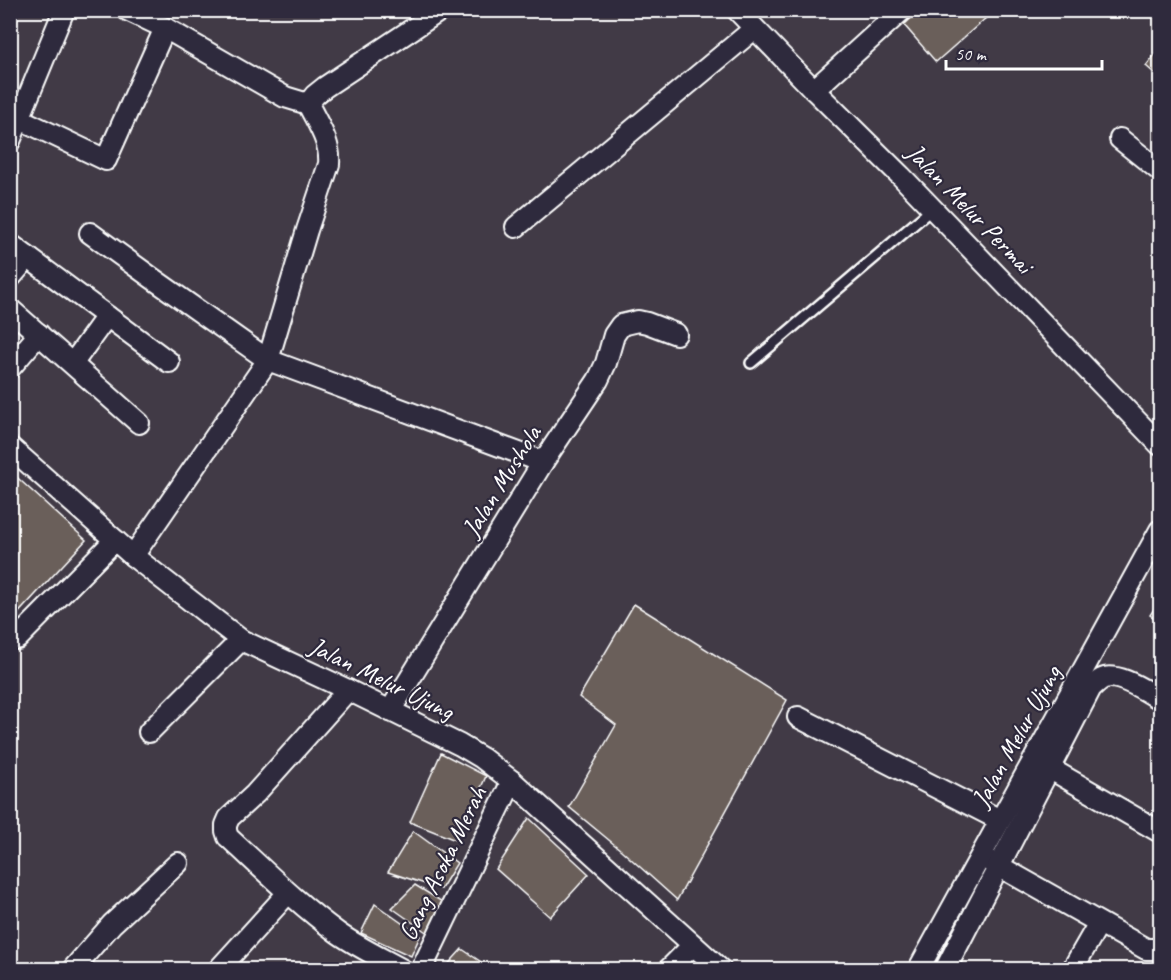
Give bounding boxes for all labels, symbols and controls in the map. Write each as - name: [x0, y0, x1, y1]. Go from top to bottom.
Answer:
- scale bar: [946, 33, 1102, 71]
- text: 50 m: [955, 43, 988, 65]
- street label: Jalan Melur Permai: [898, 135, 1042, 283]
- street label: Jalan Mushola: [453, 418, 549, 545]
- street label: Jalan Melur Ujung: [302, 628, 461, 728]
- street label: Jalan Melur Ujung: [963, 658, 1070, 815]
- street label: Gang Asoka Merah: [391, 780, 495, 946]

